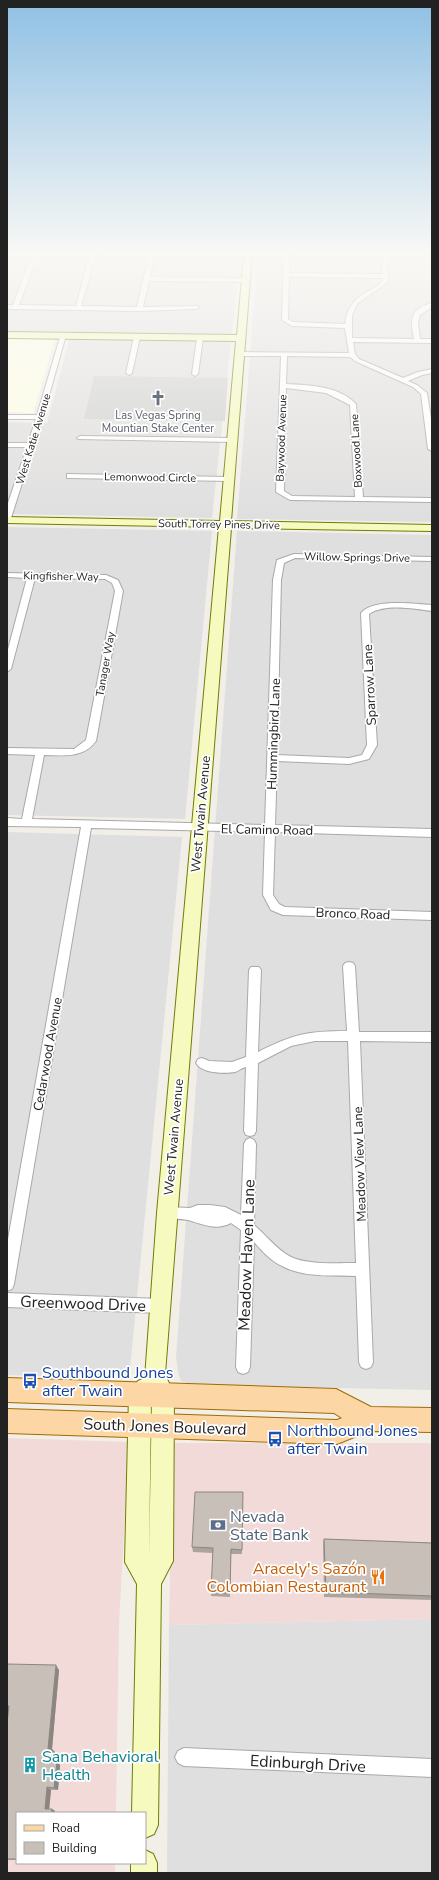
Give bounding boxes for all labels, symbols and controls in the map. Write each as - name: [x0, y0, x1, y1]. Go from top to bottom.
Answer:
- church icon: Las Vegas Spring Mountian Stake Center: [149, 389, 167, 407]
- street label: West Katie Avenue: [12, 392, 55, 487]
- street label: Baywood Avenue: [272, 394, 291, 482]
- place label: Las Vegas Spring Mountian Stake Center: [102, 408, 214, 436]
- street label: Boxwood Lane: [347, 414, 366, 488]
- street label: Lemonwood Circle: [104, 469, 196, 486]
- street label: South Torrey Pines Drive: [158, 516, 280, 533]
- street label: Willow Springs Drive: [304, 549, 410, 566]
- street label: Kingfisher Way: [23, 568, 99, 585]
- street label: Tanager Way: [92, 630, 119, 698]
- street label: Sparrow Lane: [359, 644, 381, 726]
- street label: Hummingbird Lane: [263, 678, 285, 790]
- street label: West Twain Avenue: [187, 755, 215, 873]
- street label: El Camino Road: [221, 820, 313, 840]
- street label: Bronco Road: [315, 904, 391, 924]
- street label: Cedarwood Avenue: [29, 996, 67, 1112]
- street label: West Twain Avenue: [160, 1078, 188, 1196]
- street label: Meadow View Lane: [349, 1106, 371, 1222]
- street label: Meadow Haven Lane: [233, 1179, 261, 1331]
- street label: Greenwood Drive: [20, 1291, 146, 1317]
- place label: Southbound Jones after Twain: [42, 1362, 174, 1402]
- bus stop icon: Southbound Jones after Twain: [21, 1372, 39, 1390]
- street label: South Jones Boulevard: [83, 1413, 247, 1441]
- place label: Northbound Jones after Twain: [287, 1420, 418, 1460]
- bus stop icon: Northbound Jones after Twain: [266, 1430, 284, 1448]
- place label: Nevada State Bank: [230, 1506, 309, 1546]
- bank icon: Nevada State Bank: [209, 1516, 227, 1534]
- place label: Aracely's Sazón Colombian Restaurant: [206, 1558, 366, 1598]
- restaurant icon: Aracely's Sazón Colombian Restaurant: [369, 1568, 387, 1586]
- place label: Sana Behavioral Health: [42, 1746, 159, 1786]
- street label: Edinburgh Drive: [250, 1750, 366, 1778]
- building icon: Sana Behavioral Health: [21, 1756, 39, 1774]
- legend: [16, 1812, 146, 1864]
- text: Road: [52, 1820, 80, 1836]
- text: Building: [52, 1840, 97, 1856]

